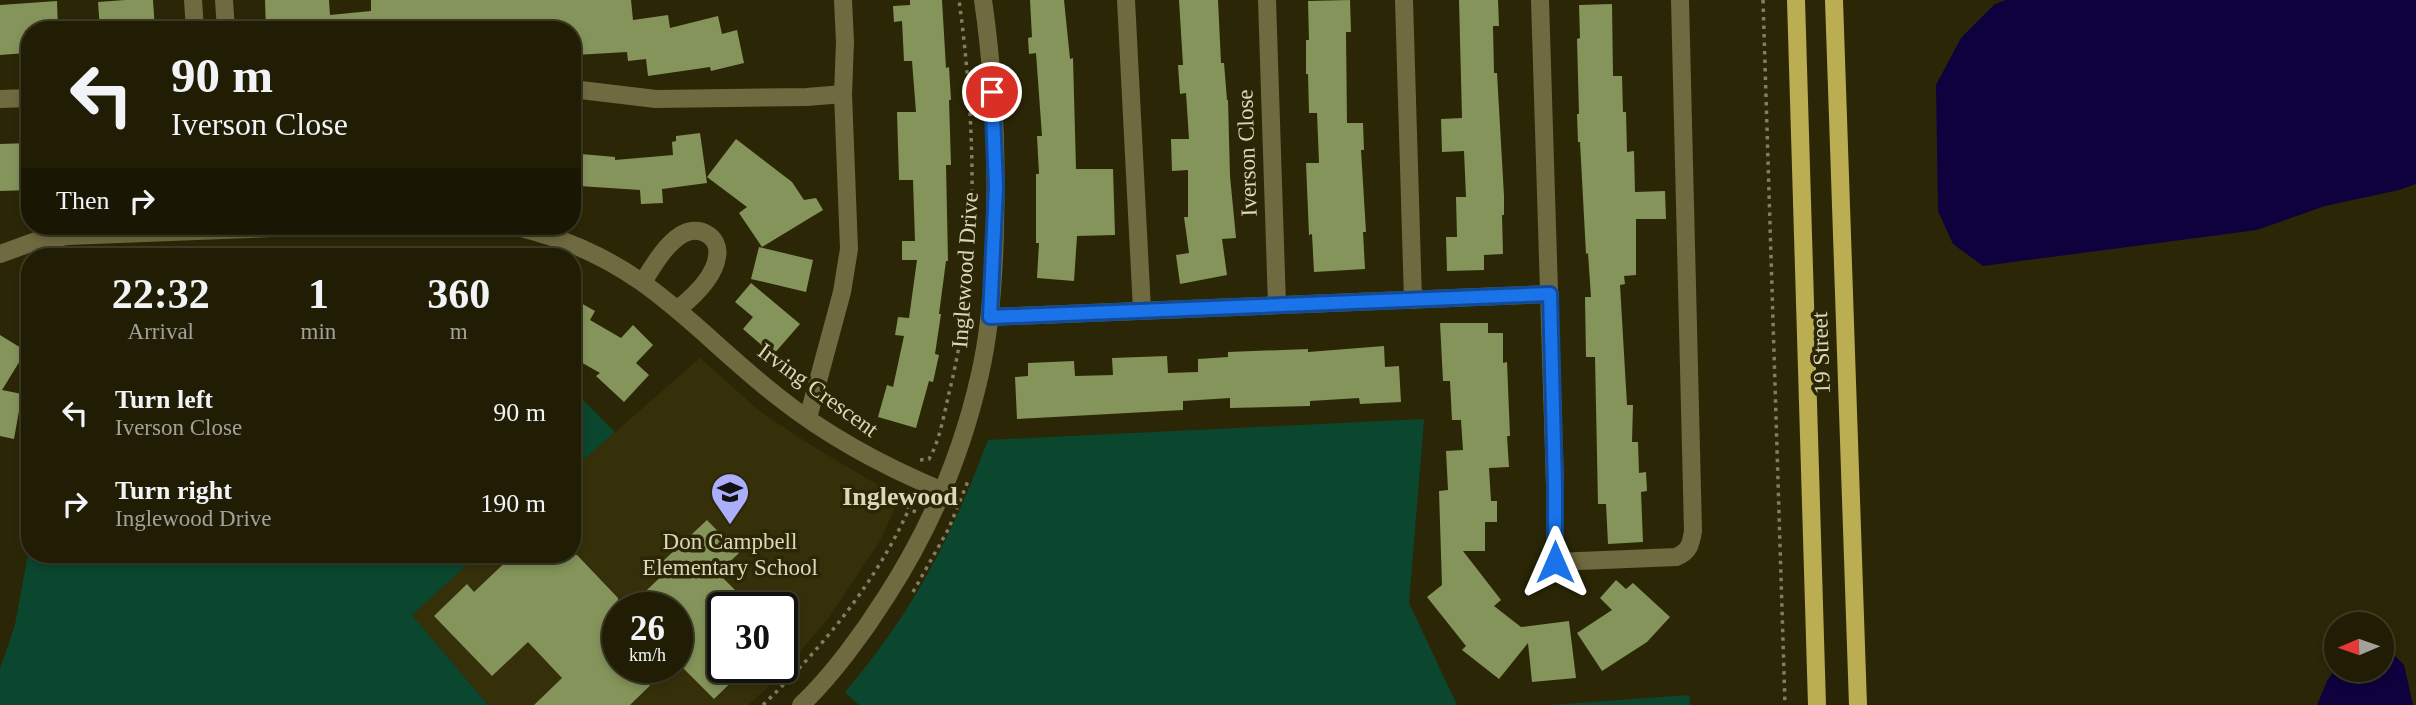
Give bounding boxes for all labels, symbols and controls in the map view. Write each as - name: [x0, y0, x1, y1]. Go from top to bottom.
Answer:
- text: 90 m: [171, 48, 273, 103]
- icon: left: [56, 49, 147, 140]
- pin: [962, 62, 1022, 122]
- icon: arrive: [973, 73, 1011, 111]
- street label: Iverson Close: [1232, 89, 1262, 217]
- text: Iverson Close: [171, 106, 348, 142]
- icon: right: [123, 182, 161, 220]
- text: Then: [56, 186, 109, 215]
- street label: Inglewood Drive: [947, 191, 983, 349]
- text: 22:32: [112, 271, 210, 317]
- text: 1: [308, 271, 329, 317]
- text: 360: [427, 271, 490, 317]
- street label: 19 Street: [1807, 311, 1835, 395]
- text: Arrival: [128, 319, 194, 344]
- text: min: [301, 319, 336, 344]
- text: m: [450, 319, 468, 344]
- street label: Irving Crescent: [753, 338, 883, 442]
- text: Turn left: [115, 385, 213, 414]
- icon: left: [56, 394, 94, 432]
- text: 90 m: [493, 398, 546, 427]
- text: Iverson Close: [115, 415, 242, 440]
- school or university icon: Don Campbell Elementary School: [709, 471, 751, 526]
- text: Turn right: [115, 476, 232, 505]
- district label: Inglewood: [842, 482, 958, 511]
- icon: right: [56, 485, 94, 523]
- text: 190 m: [480, 489, 546, 518]
- text: Inglewood Drive: [115, 506, 272, 531]
- position arrow: [1518, 525, 1592, 599]
- place label: Don Campbell Elementary School: [642, 529, 818, 580]
- speed limit sign: 30: [707, 592, 798, 683]
- text: 26: [630, 609, 665, 648]
- north arrow: [2324, 612, 2394, 682]
- map controls: [2324, 612, 2394, 682]
- text: km/h: [629, 645, 666, 665]

